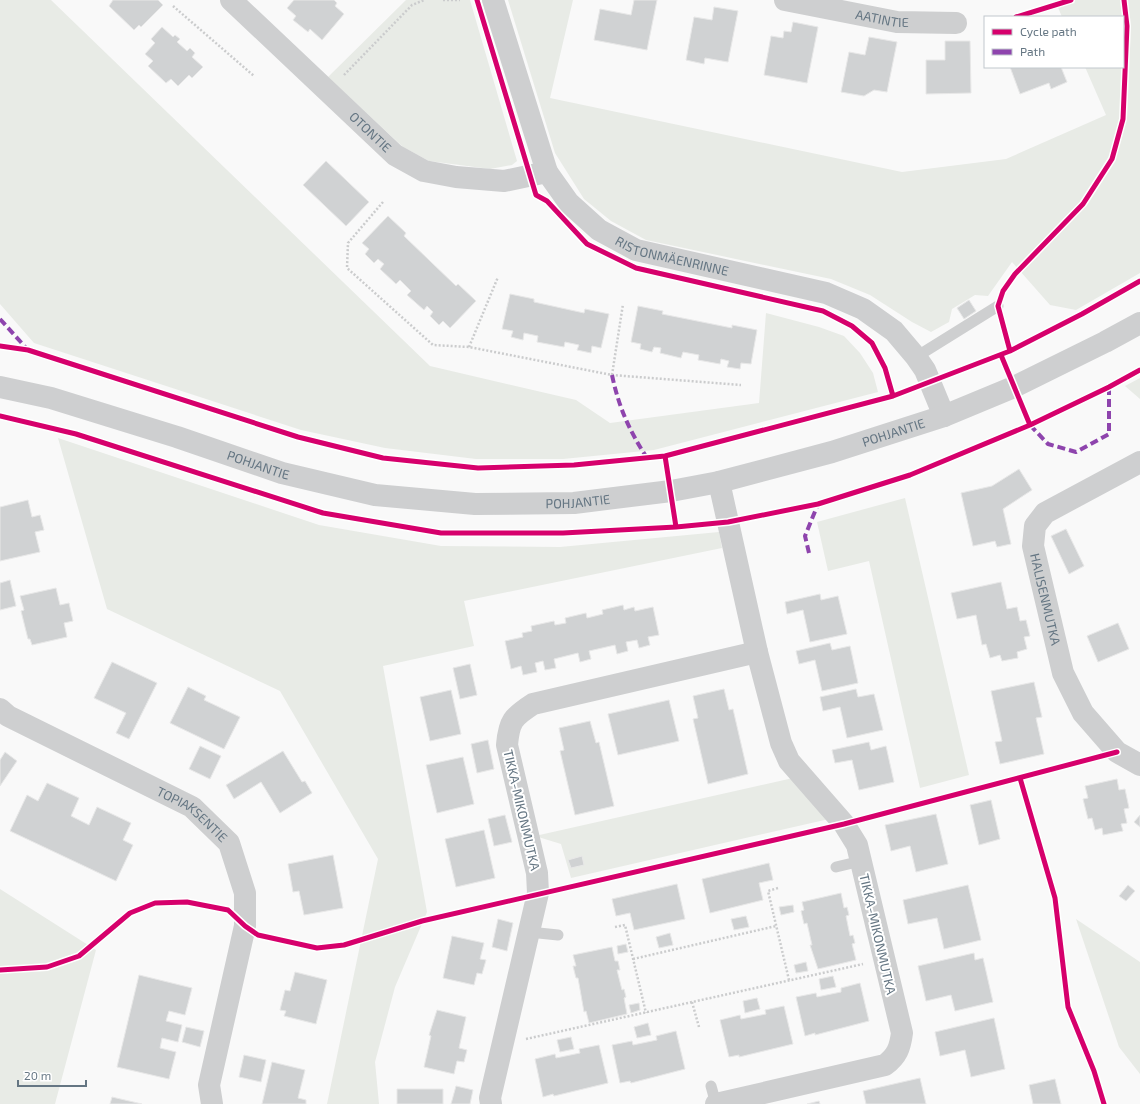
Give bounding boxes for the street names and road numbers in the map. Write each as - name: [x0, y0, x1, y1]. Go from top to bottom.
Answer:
- street label: AATINTIE: [854, 6, 909, 30]
- street label: OTONTIE: [346, 108, 395, 156]
- street label: RISTONMÄENRINNE: [613, 232, 730, 279]
- street label: POHJANTIE: [860, 415, 927, 450]
- street label: POHJANTIE: [225, 447, 291, 482]
- street label: POHJANTIE: [545, 491, 611, 511]
- street label: HALISENMUTKA: [1027, 552, 1064, 647]
- street label: TIKKA-MIKONMUTKA: [500, 748, 544, 872]
- street label: TOPIAKSENTIE: [154, 783, 231, 845]
- street label: TIKKA-MIKONMUTKA: [856, 872, 900, 996]

